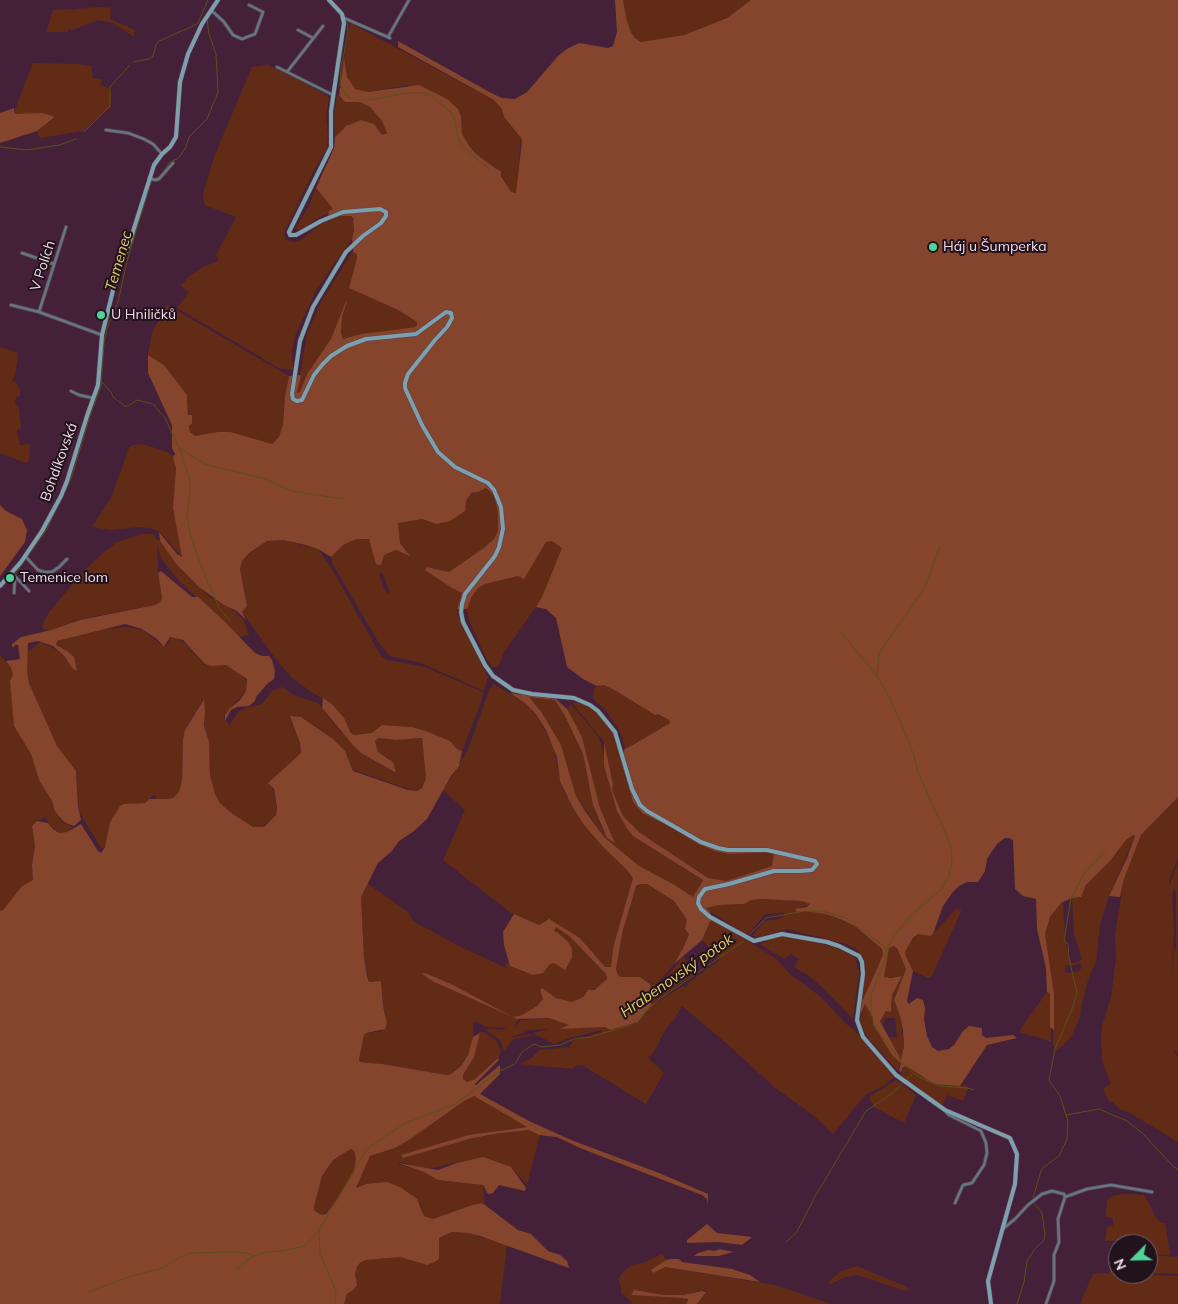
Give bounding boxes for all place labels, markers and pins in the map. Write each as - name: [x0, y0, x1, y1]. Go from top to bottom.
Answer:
- place label: Háj u Šumperka: [943, 239, 1047, 255]
- marker: Háj u Šumperka: [927, 241, 939, 253]
- place label: U Hniličků: [111, 307, 176, 323]
- marker: U Hniličků: [95, 309, 107, 321]
- place label: Temenice lom: [20, 570, 108, 586]
- marker: Temenice lom: [4, 572, 16, 584]

